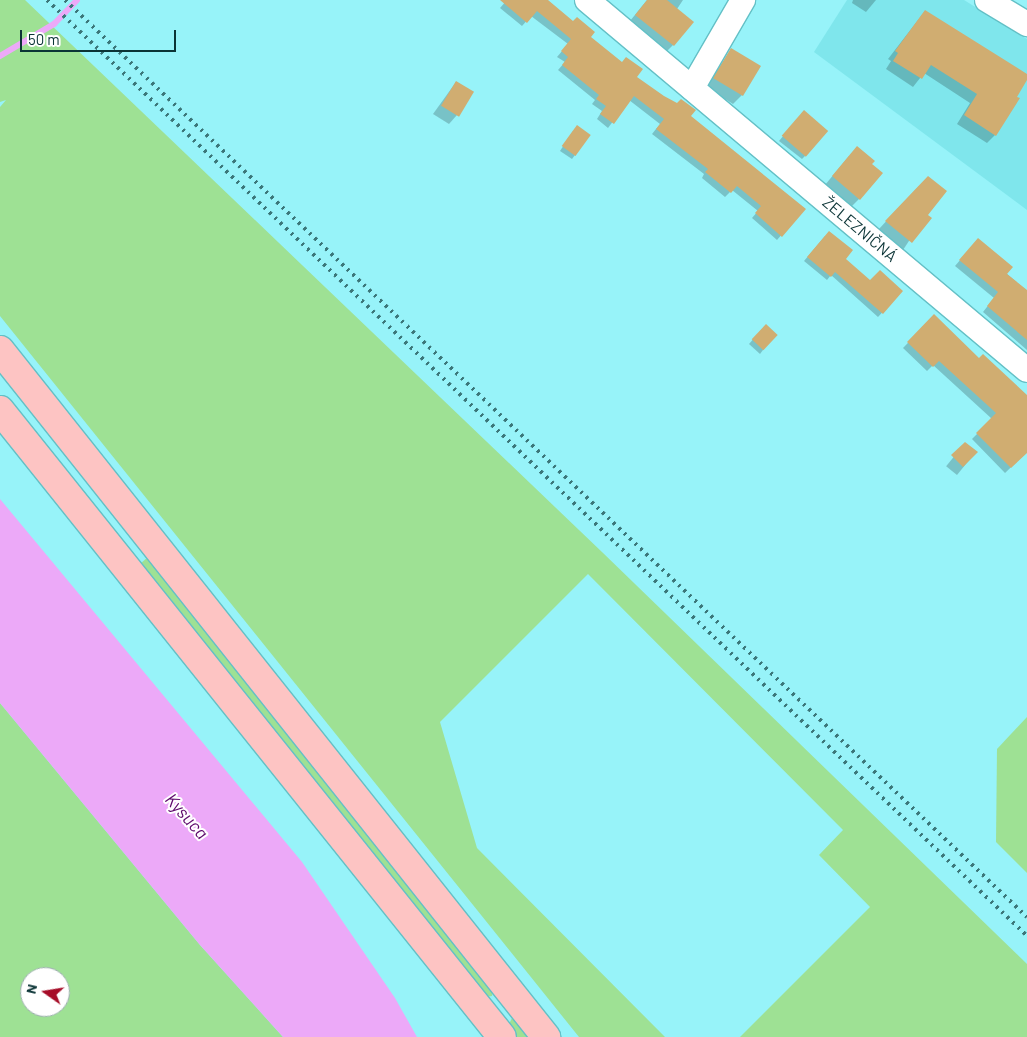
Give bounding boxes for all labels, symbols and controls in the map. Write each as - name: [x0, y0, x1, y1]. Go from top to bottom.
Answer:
- scale bar: [22, 20, 179, 52]
- text: 50 m: [28, 30, 60, 48]
- street label: ŽELEZNIČNÁ: [819, 192, 901, 266]
- water label: Kysuca: [161, 789, 213, 843]
- north arrow: [20, 967, 70, 1017]
- text: N: [22, 982, 40, 995]

